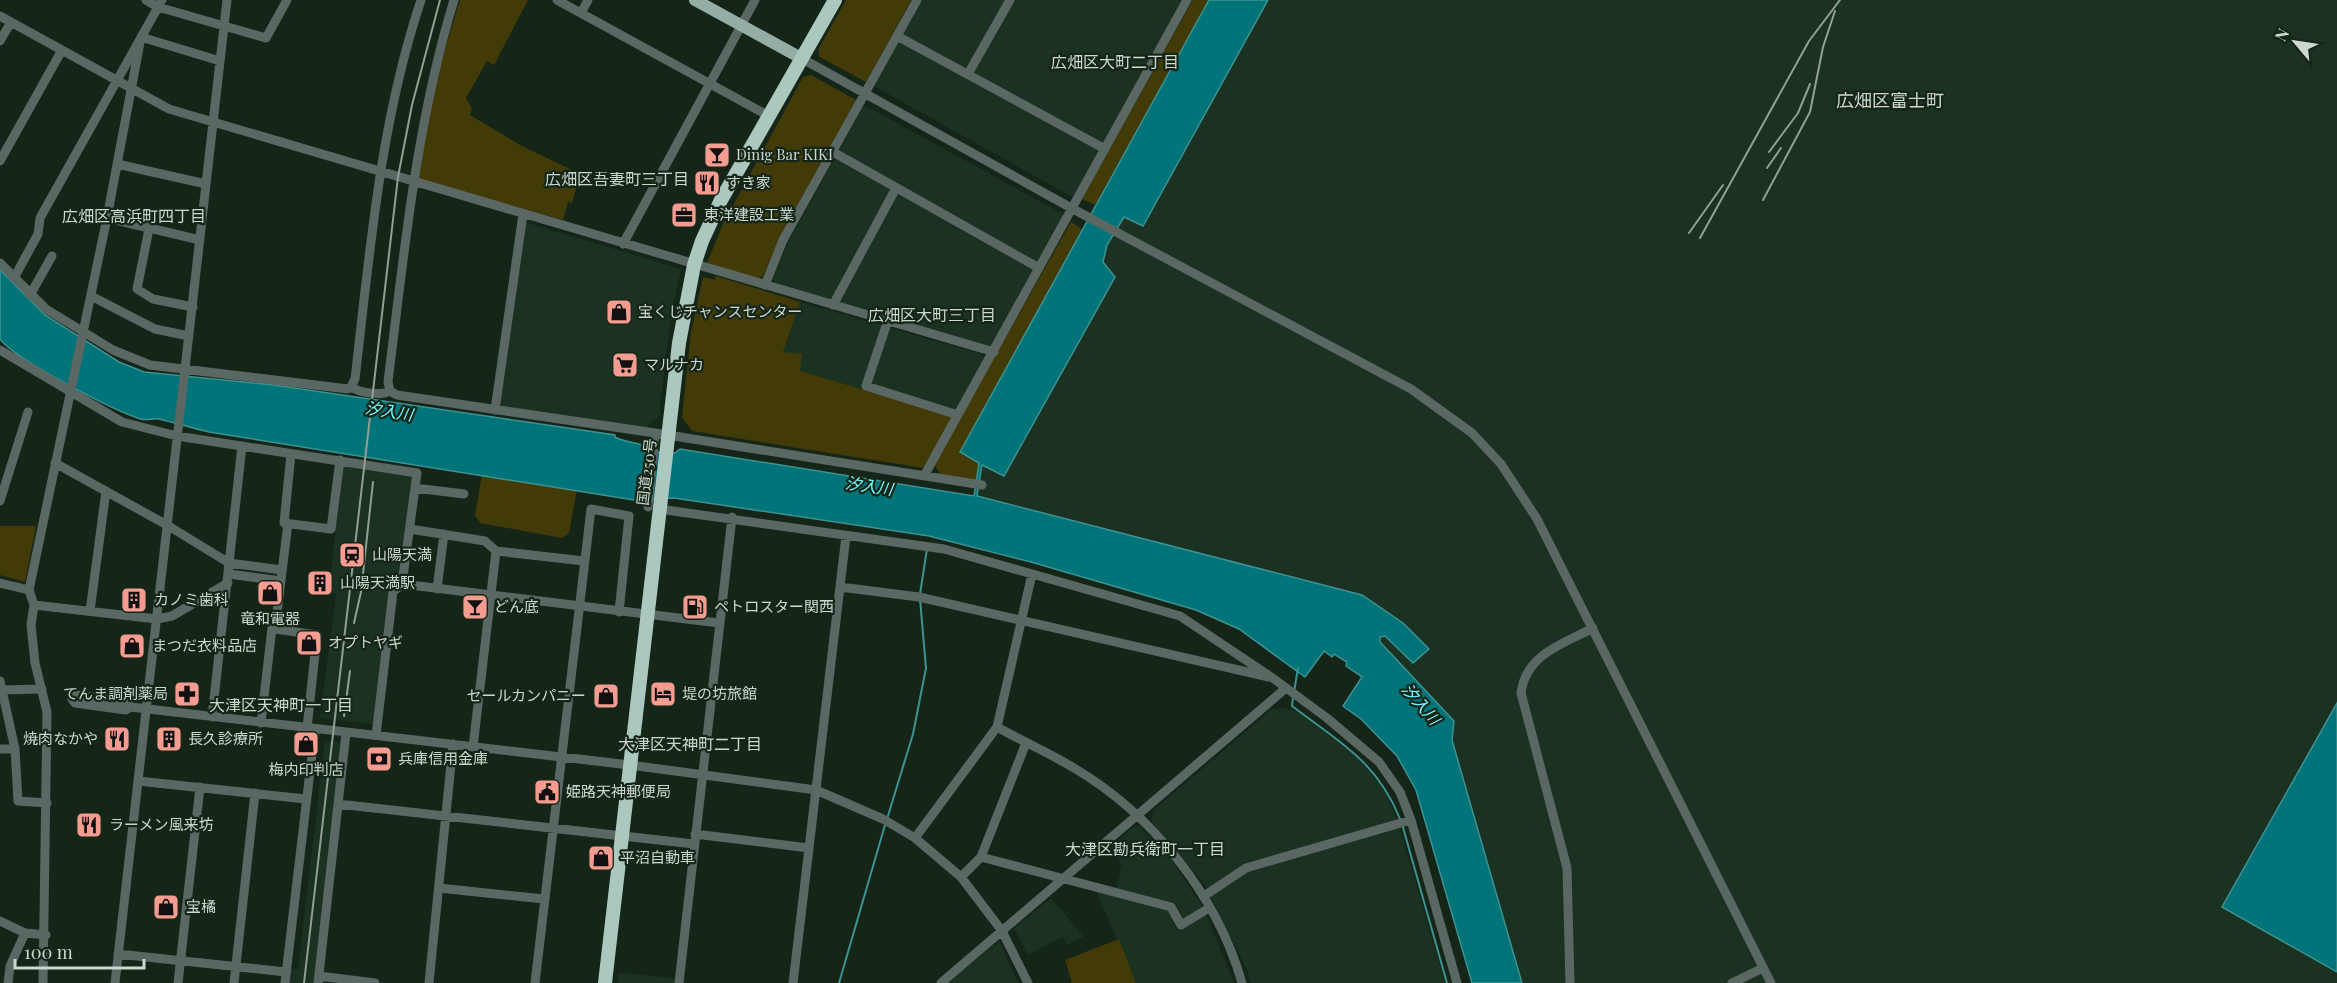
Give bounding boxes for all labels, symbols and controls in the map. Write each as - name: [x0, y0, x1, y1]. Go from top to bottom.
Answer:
- north arrow: [2265, 12, 2325, 72]
- text: N: [2269, 24, 2294, 45]
- district label: 広畑区大町二丁目: [1051, 51, 1179, 72]
- district label: 広畑区富士町: [1836, 88, 1944, 112]
- bar icon: Dinig Bar KIKI: [702, 140, 732, 170]
- place label: Dinig Bar KIKI: [736, 144, 833, 164]
- district label: 広畑区吾妻町三丁目: [545, 168, 689, 189]
- restaurant icon: すき家: [692, 168, 722, 198]
- place label: すき家: [726, 172, 771, 192]
- office icon: 東洋建設工業: [669, 200, 699, 230]
- place label: 東洋建設工業: [704, 204, 794, 224]
- district label: 広畑区高浜町四丁目: [62, 205, 206, 226]
- shop icon: 宝くじチャンスセンター: [604, 297, 634, 327]
- place label: 宝くじチャンスセンター: [638, 301, 803, 321]
- district label: 広畑区大町三丁目: [868, 304, 996, 325]
- supermarket icon: マルナカ: [610, 350, 640, 380]
- place label: マルナカ: [644, 354, 704, 374]
- water label: 汐入川: [364, 396, 416, 425]
- street label: 国道250号: [632, 437, 660, 507]
- water label: 汐入川: [844, 472, 896, 500]
- station icon: 山陽天満: [337, 540, 367, 570]
- place label: 山陽天満: [372, 544, 432, 564]
- building icon: 山陽天満駅: [305, 568, 335, 598]
- place label: 山陽天満駅: [340, 572, 415, 592]
- shop icon: 竜和電器: [255, 578, 285, 608]
- building icon: カノミ歯科: [119, 585, 149, 615]
- place label: カノミ歯科: [154, 589, 229, 609]
- bar icon: どん底: [460, 592, 490, 622]
- fuel station icon: ペトロスター関西: [680, 592, 710, 622]
- place label: どん底: [494, 596, 539, 616]
- place label: ペトロスター関西: [714, 596, 834, 616]
- place label: 竜和電器: [240, 608, 300, 628]
- shop icon: オプトヤギ: [294, 628, 324, 658]
- shop icon: まつだ衣料品店: [117, 631, 147, 661]
- place label: オプトヤギ: [328, 632, 403, 652]
- place label: まつだ衣料品店: [152, 635, 257, 655]
- pharmacy icon: てんま調剤薬局: [172, 679, 202, 709]
- hotel icon: 堤の坊旅館: [648, 679, 678, 709]
- water label: 汐入川: [1398, 679, 1446, 730]
- shop icon: セールカンパニー: [591, 681, 621, 711]
- place label: てんま調剤薬局: [63, 683, 168, 703]
- place label: 堤の坊旅館: [682, 683, 757, 703]
- place label: セールカンパニー: [466, 685, 586, 705]
- district label: 大津区天神町一丁目: [209, 694, 353, 715]
- restaurant icon: 焼肉なかや: [102, 724, 132, 754]
- building icon: 長久診療所: [154, 724, 184, 754]
- place label: 焼肉なかや: [23, 728, 98, 748]
- place label: 長久診療所: [188, 728, 263, 748]
- shop icon: 梅内印判店: [291, 729, 321, 759]
- district label: 大津区天神町二丁目: [618, 733, 762, 754]
- bank icon: 兵庫信用金庫: [364, 744, 394, 774]
- place label: 兵庫信用金庫: [398, 748, 488, 768]
- place label: 梅内印判店: [268, 759, 344, 779]
- public building icon: 姫路天神郵便局: [532, 777, 562, 807]
- place label: 姫路天神郵便局: [566, 781, 671, 801]
- restaurant icon: ラーメン風来坊: [74, 810, 104, 840]
- place label: ラーメン風来坊: [109, 814, 213, 834]
- district label: 大津区勘兵衛町一丁目: [1065, 838, 1225, 859]
- shop icon: 平沼自動車: [586, 843, 616, 873]
- place label: 平沼自動車: [620, 847, 695, 867]
- shop icon: 宝橘: [151, 892, 181, 922]
- place label: 宝橘: [186, 896, 216, 916]
- scale bar: [15, 932, 144, 970]
- text: 100 m: [24, 940, 73, 964]

